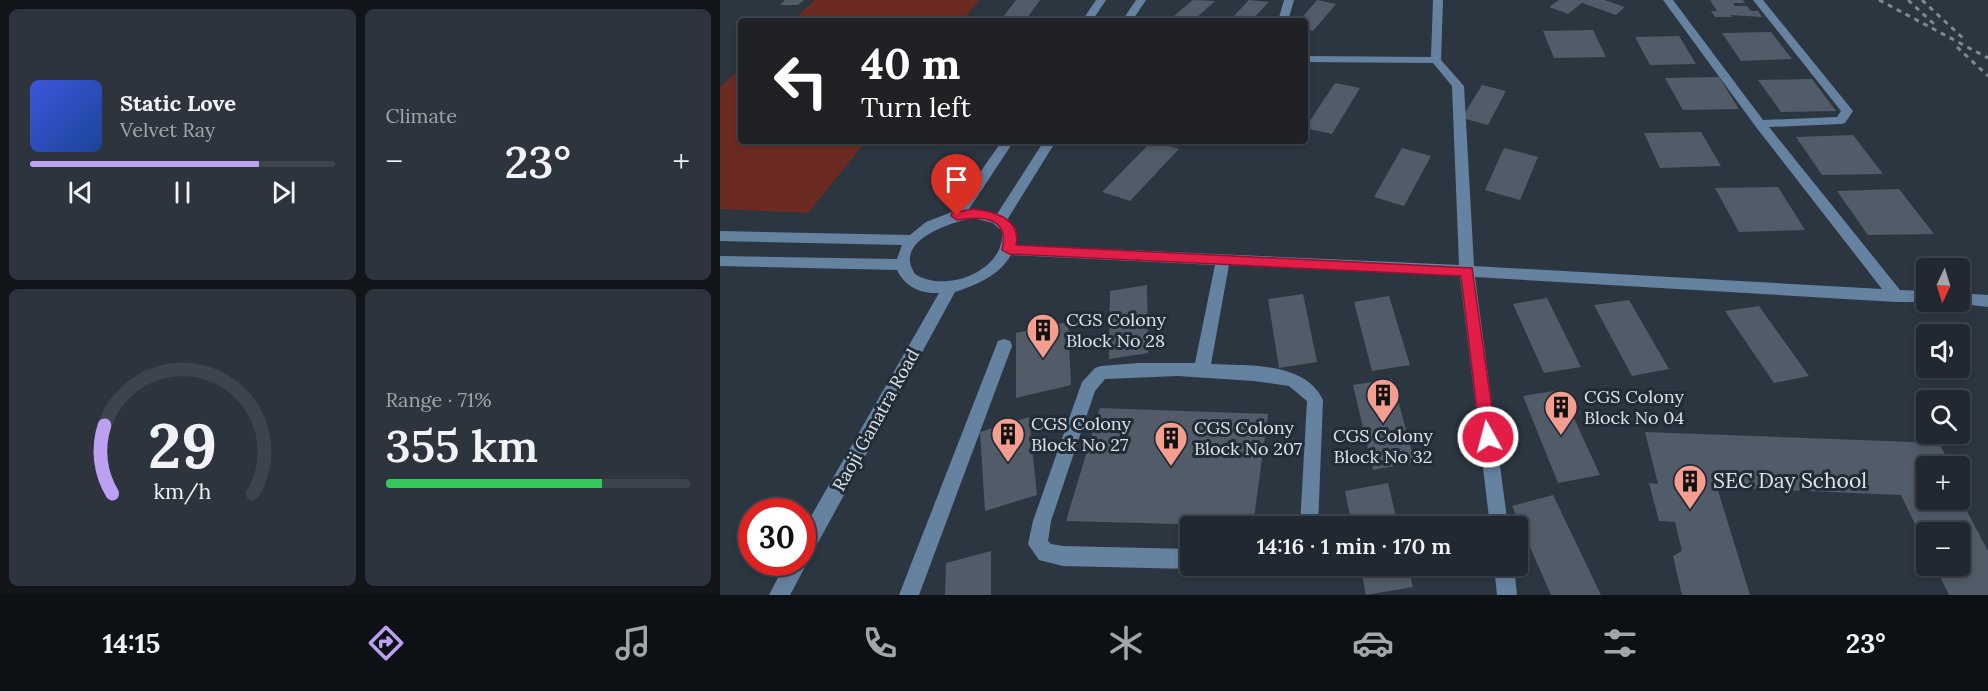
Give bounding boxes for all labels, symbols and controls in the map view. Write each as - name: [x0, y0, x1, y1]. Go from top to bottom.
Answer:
- text: 40 m: [861, 37, 960, 91]
- icon: left: [762, 42, 840, 120]
- text: Static Love: [120, 89, 236, 117]
- text: Turn left: [861, 90, 971, 124]
- text: Climate: [386, 103, 457, 128]
- text: Velvet Ray: [120, 117, 215, 142]
- text: 23°: [504, 133, 571, 190]
- text: −: [386, 140, 403, 182]
- text: +: [672, 140, 690, 182]
- pin: [931, 154, 982, 216]
- icon: arrive: [940, 163, 973, 196]
- icon: previous: [64, 176, 97, 209]
- icon: pause: [166, 176, 199, 209]
- icon: next: [267, 176, 300, 209]
- north arrow: [1916, 258, 1970, 312]
- map controls: [1916, 258, 1970, 576]
- place label: CGS Colony Block No 28: [1066, 308, 1167, 352]
- building icon: CGS Colony Block No 28: [1025, 312, 1061, 359]
- button: sound: [1916, 324, 1970, 378]
- street label: Raoji Ganatra Road: [827, 344, 924, 495]
- building icon: CGS Colony Block No 32: [1365, 377, 1401, 424]
- place label: CGS Colony Block No 04: [1584, 385, 1685, 429]
- text: Range · 71%: [386, 387, 492, 412]
- building icon: CGS Colony Block No 04: [1543, 389, 1579, 436]
- button: search: [1916, 390, 1970, 444]
- text: 29: [148, 405, 217, 485]
- position arrow: [1456, 405, 1520, 469]
- place label: CGS Colony Block No 27: [1031, 412, 1132, 456]
- building icon: CGS Colony Block No 27: [990, 416, 1026, 463]
- place label: CGS Colony Block No 207: [1194, 416, 1302, 460]
- text: 355 km: [386, 417, 538, 474]
- building icon: CGS Colony Block No 207: [1153, 420, 1189, 467]
- place label: CGS Colony Block No 32: [1333, 424, 1434, 468]
- button: +: [1916, 456, 1970, 510]
- building icon: SEC Day School: [1672, 463, 1708, 510]
- place label: SEC Day School: [1713, 467, 1867, 494]
- text: km/h: [153, 478, 211, 506]
- speed limit sign: 30: [738, 498, 816, 576]
- button: −: [1916, 522, 1970, 576]
- text: 14:16 · 1 min · 170 m: [1257, 532, 1451, 560]
- icon: directions: [365, 622, 407, 664]
- icon: music: [612, 622, 654, 664]
- icon: phone: [859, 622, 901, 664]
- icon: climate: [1105, 622, 1147, 664]
- icon: car: [1352, 622, 1394, 664]
- icon: filters: [1599, 622, 1641, 664]
- text: 14:15: [102, 626, 160, 660]
- text: 23°: [1846, 626, 1886, 660]

